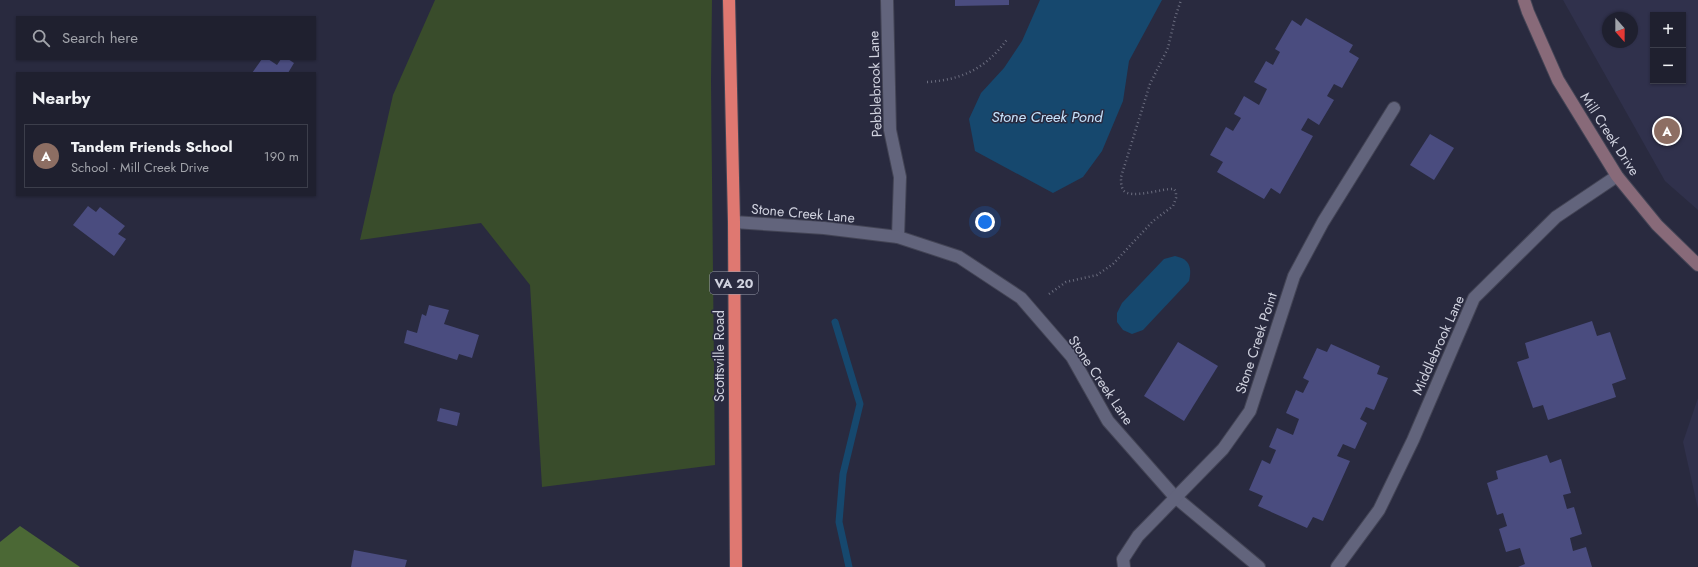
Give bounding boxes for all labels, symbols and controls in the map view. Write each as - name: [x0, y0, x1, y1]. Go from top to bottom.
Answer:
- north arrow: [1602, 12, 1638, 48]
- map controls: [1650, 12, 1686, 84]
- button: +: [1650, 12, 1686, 48]
- search box: [16, 16, 316, 60]
- icon: search: [30, 27, 52, 49]
- text: Search here: [62, 27, 138, 49]
- street label: Pebblebrook Lane: [863, 30, 887, 138]
- button: −: [1650, 48, 1686, 84]
- text: Nearby: [32, 86, 90, 110]
- street label: Mill Creek Drive: [1576, 88, 1644, 180]
- water label: Stone Creek Pond: [991, 106, 1103, 128]
- pin: A: [1654, 116, 1680, 146]
- text: Tandem Friends School: [71, 136, 232, 158]
- text: A: [41, 147, 51, 166]
- text: 190 m: [264, 147, 299, 166]
- text: School · Mill Creek Drive: [71, 158, 209, 177]
- street label: Stone Creek Lane: [750, 199, 856, 227]
- your location: [975, 212, 995, 232]
- road number: VA 20: [710, 272, 758, 294]
- street label: Stone Creek Point: [1230, 289, 1282, 396]
- street label: Middlebrook Lane: [1407, 292, 1469, 398]
- street label: Scottsville Road: [709, 310, 729, 402]
- street label: Stone Creek Lane: [1064, 331, 1138, 429]

